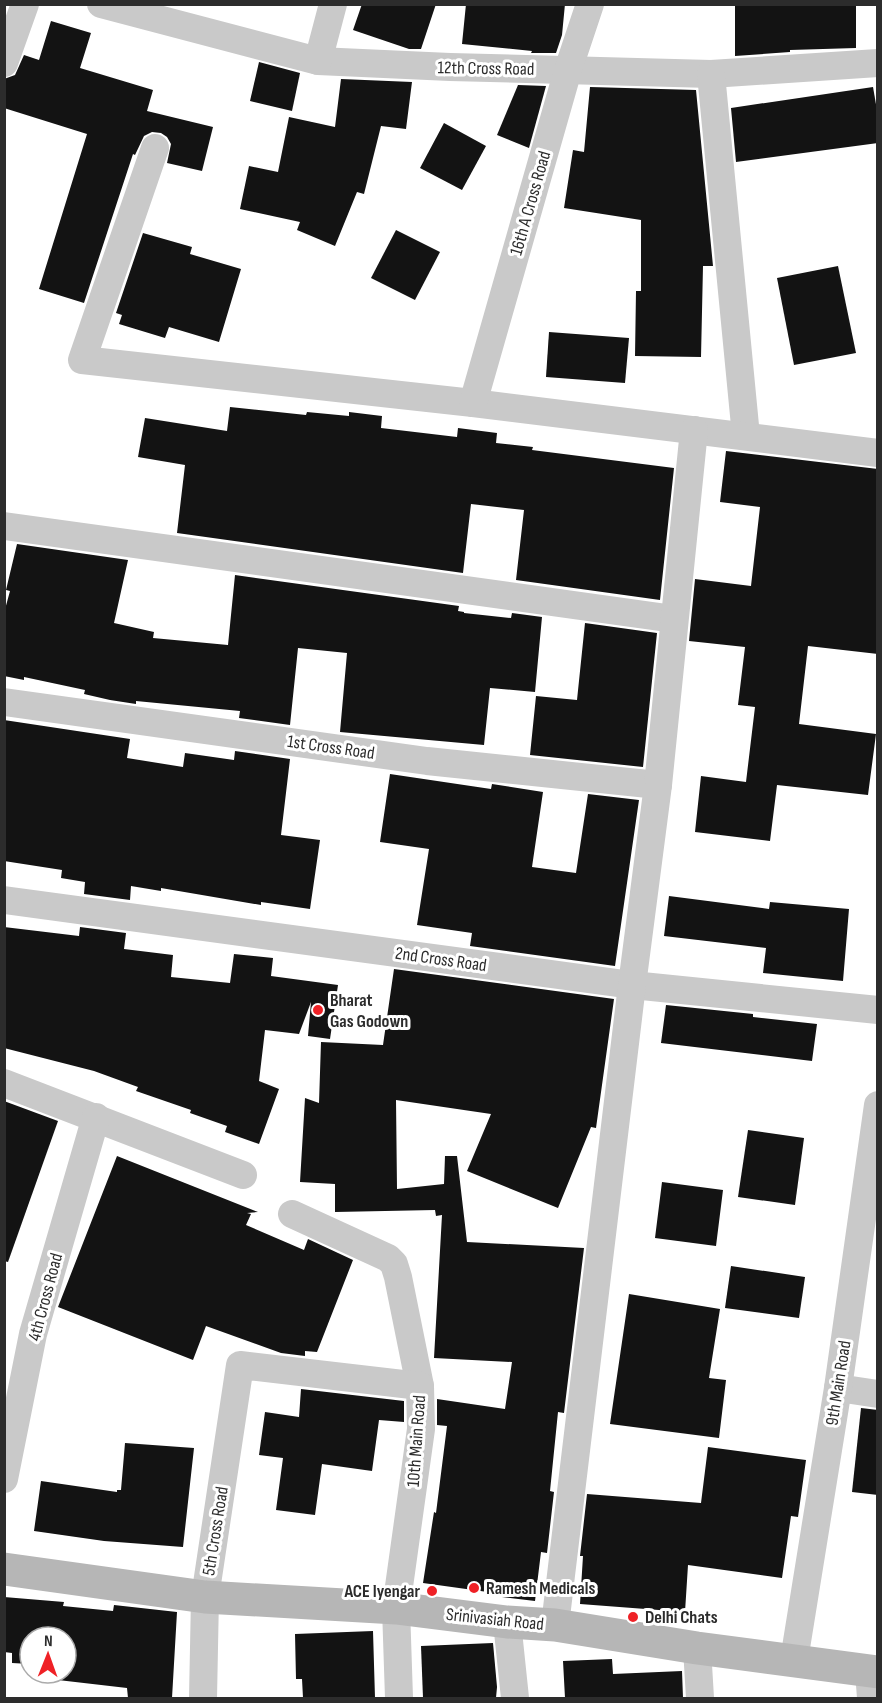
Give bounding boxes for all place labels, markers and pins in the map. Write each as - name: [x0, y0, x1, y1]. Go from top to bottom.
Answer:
- place label: Bharat Gas Godown: [330, 990, 408, 1032]
- marker: Bharat Gas Godown: [311, 1003, 325, 1017]
- place label: Ramesh Medicals: [486, 1578, 595, 1599]
- place label: ACE Iyengar: [343, 1581, 420, 1602]
- marker: Ramesh Medicals: [467, 1581, 481, 1595]
- marker: ACE Iyengar: [425, 1584, 439, 1598]
- place label: Delhi Chats: [645, 1607, 718, 1628]
- marker: Delhi Chats: [626, 1610, 640, 1624]

